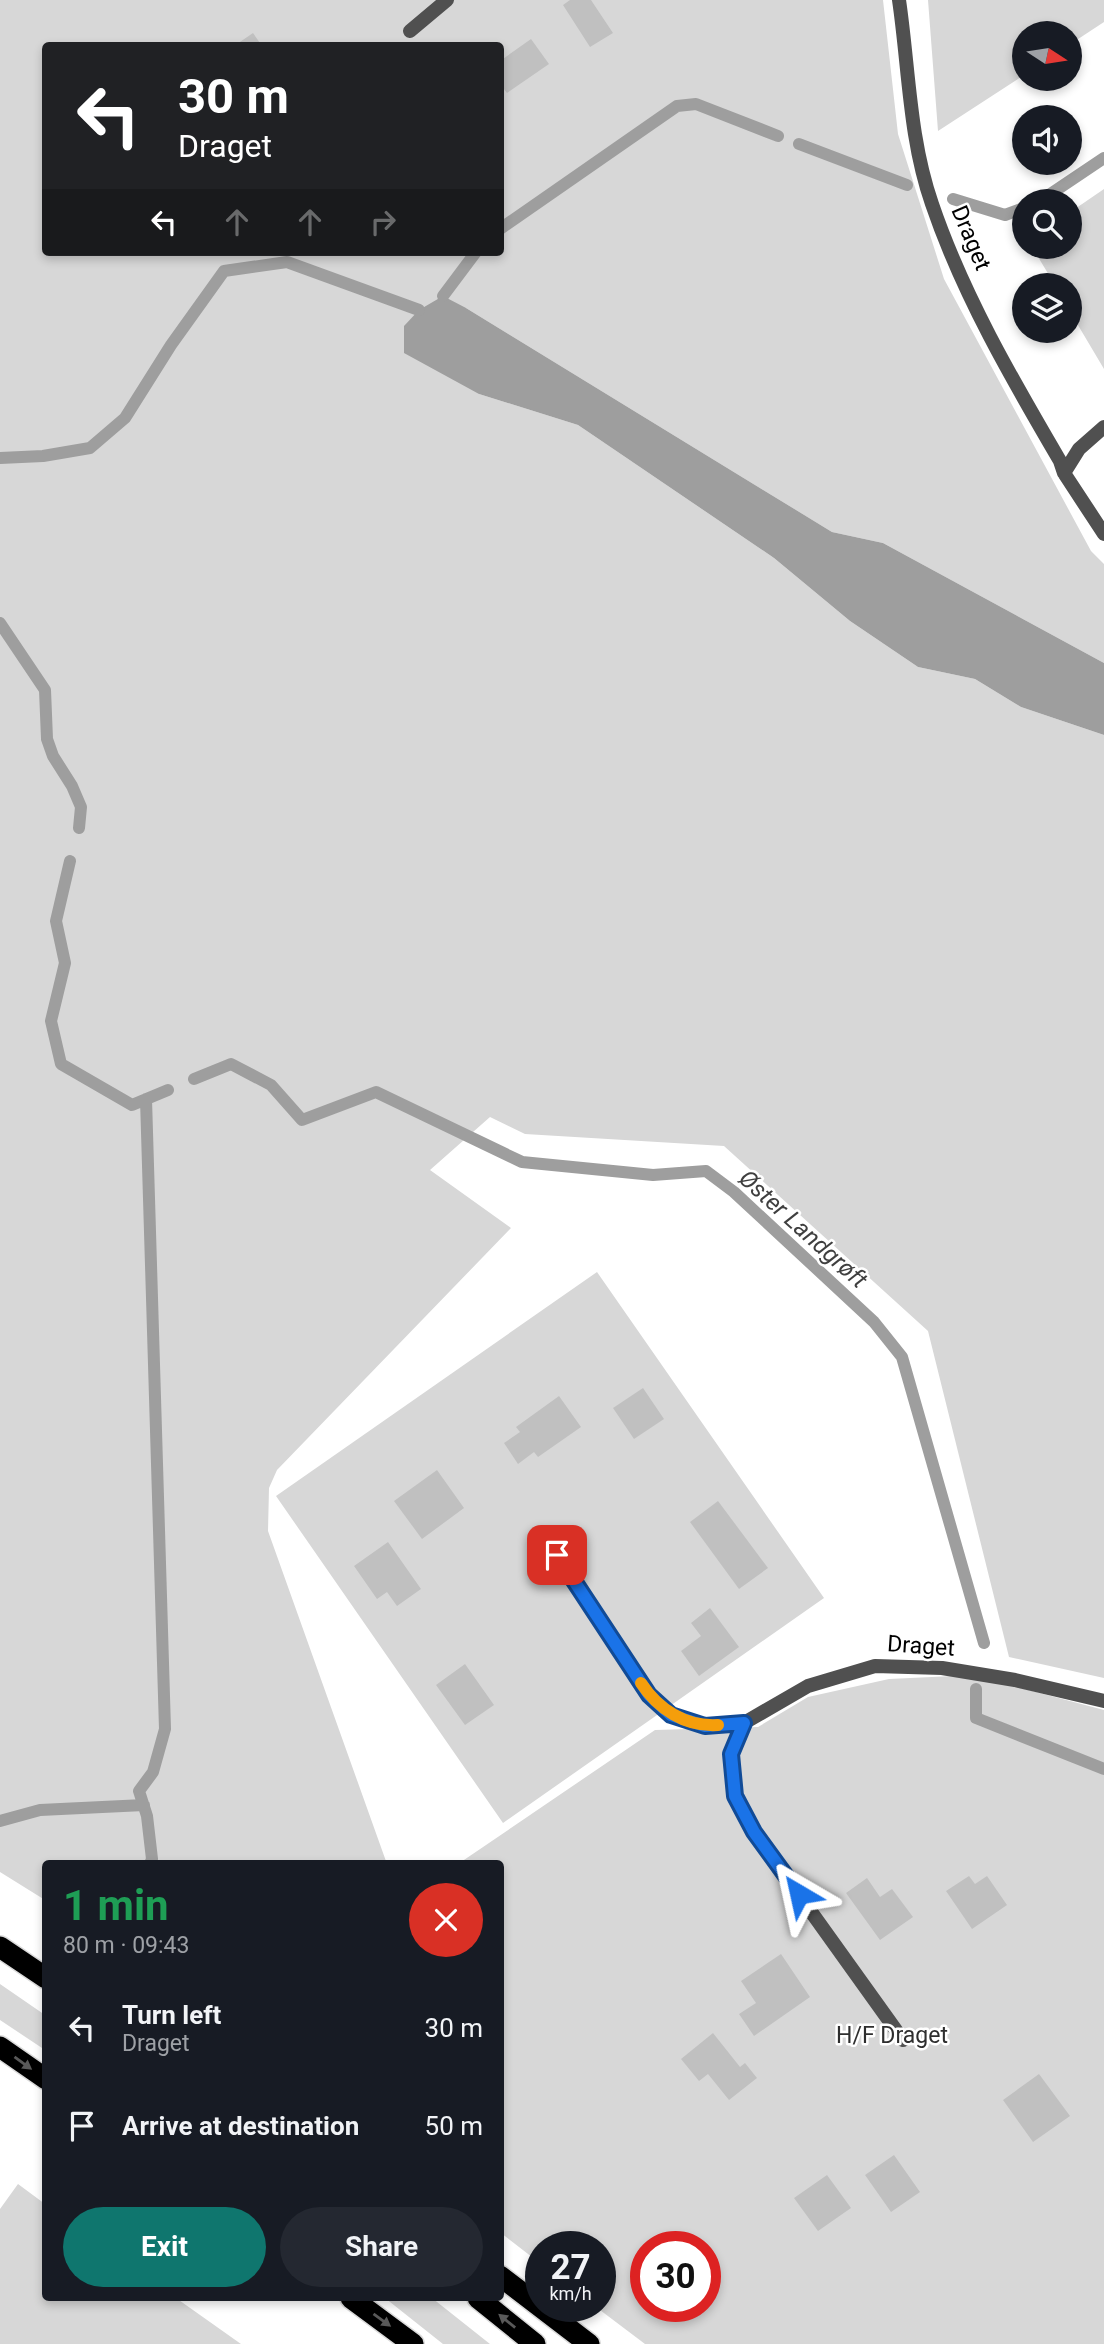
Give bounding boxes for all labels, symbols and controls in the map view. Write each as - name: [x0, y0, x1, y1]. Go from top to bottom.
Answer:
- north arrow: [1012, 21, 1082, 91]
- map controls: [1012, 21, 1082, 343]
- text: 30 m: [178, 68, 289, 125]
- icon: left: [63, 70, 154, 161]
- button: sound: [1012, 105, 1082, 175]
- text: Draget: [178, 127, 272, 165]
- button: search: [1012, 189, 1082, 259]
- street label: Draget: [945, 202, 997, 274]
- icon: left: [145, 203, 183, 241]
- icon: ahead: [218, 203, 256, 241]
- icon: ahead: [291, 203, 329, 241]
- icon: right: [364, 203, 402, 241]
- button: layers: [1012, 273, 1082, 343]
- water label: Øster Landgrøft: [733, 1164, 873, 1294]
- pin: [527, 1525, 587, 1585]
- icon: arrive: [538, 1536, 576, 1574]
- street label: Draget: [886, 1630, 956, 1662]
- position arrow: [762, 1857, 836, 1931]
- text: 1 min: [63, 1881, 169, 1930]
- button: close: [409, 1883, 483, 1957]
- text: 80 m · 09:43: [63, 1932, 189, 1959]
- text: Turn left: [122, 2000, 221, 2030]
- icon: left: [63, 2009, 101, 2047]
- text: 30 m: [425, 2013, 483, 2043]
- park label: H/F Draget: [836, 2022, 948, 2049]
- text: Draget: [122, 2030, 190, 2057]
- one-way arrow: [14, 2056, 32, 2070]
- icon: arrive: [63, 2107, 101, 2145]
- text: Arrive at destination: [122, 2111, 359, 2141]
- text: 50 m: [425, 2111, 483, 2141]
- button: Exit: [63, 2207, 266, 2287]
- button: Share: [280, 2207, 483, 2287]
- speed limit sign: 30: [630, 2231, 721, 2322]
- text: 27: [550, 2247, 591, 2288]
- text: km/h: [549, 2283, 592, 2304]
- one-way arrow: [373, 2313, 391, 2327]
- one-way arrow: [498, 2314, 515, 2329]

